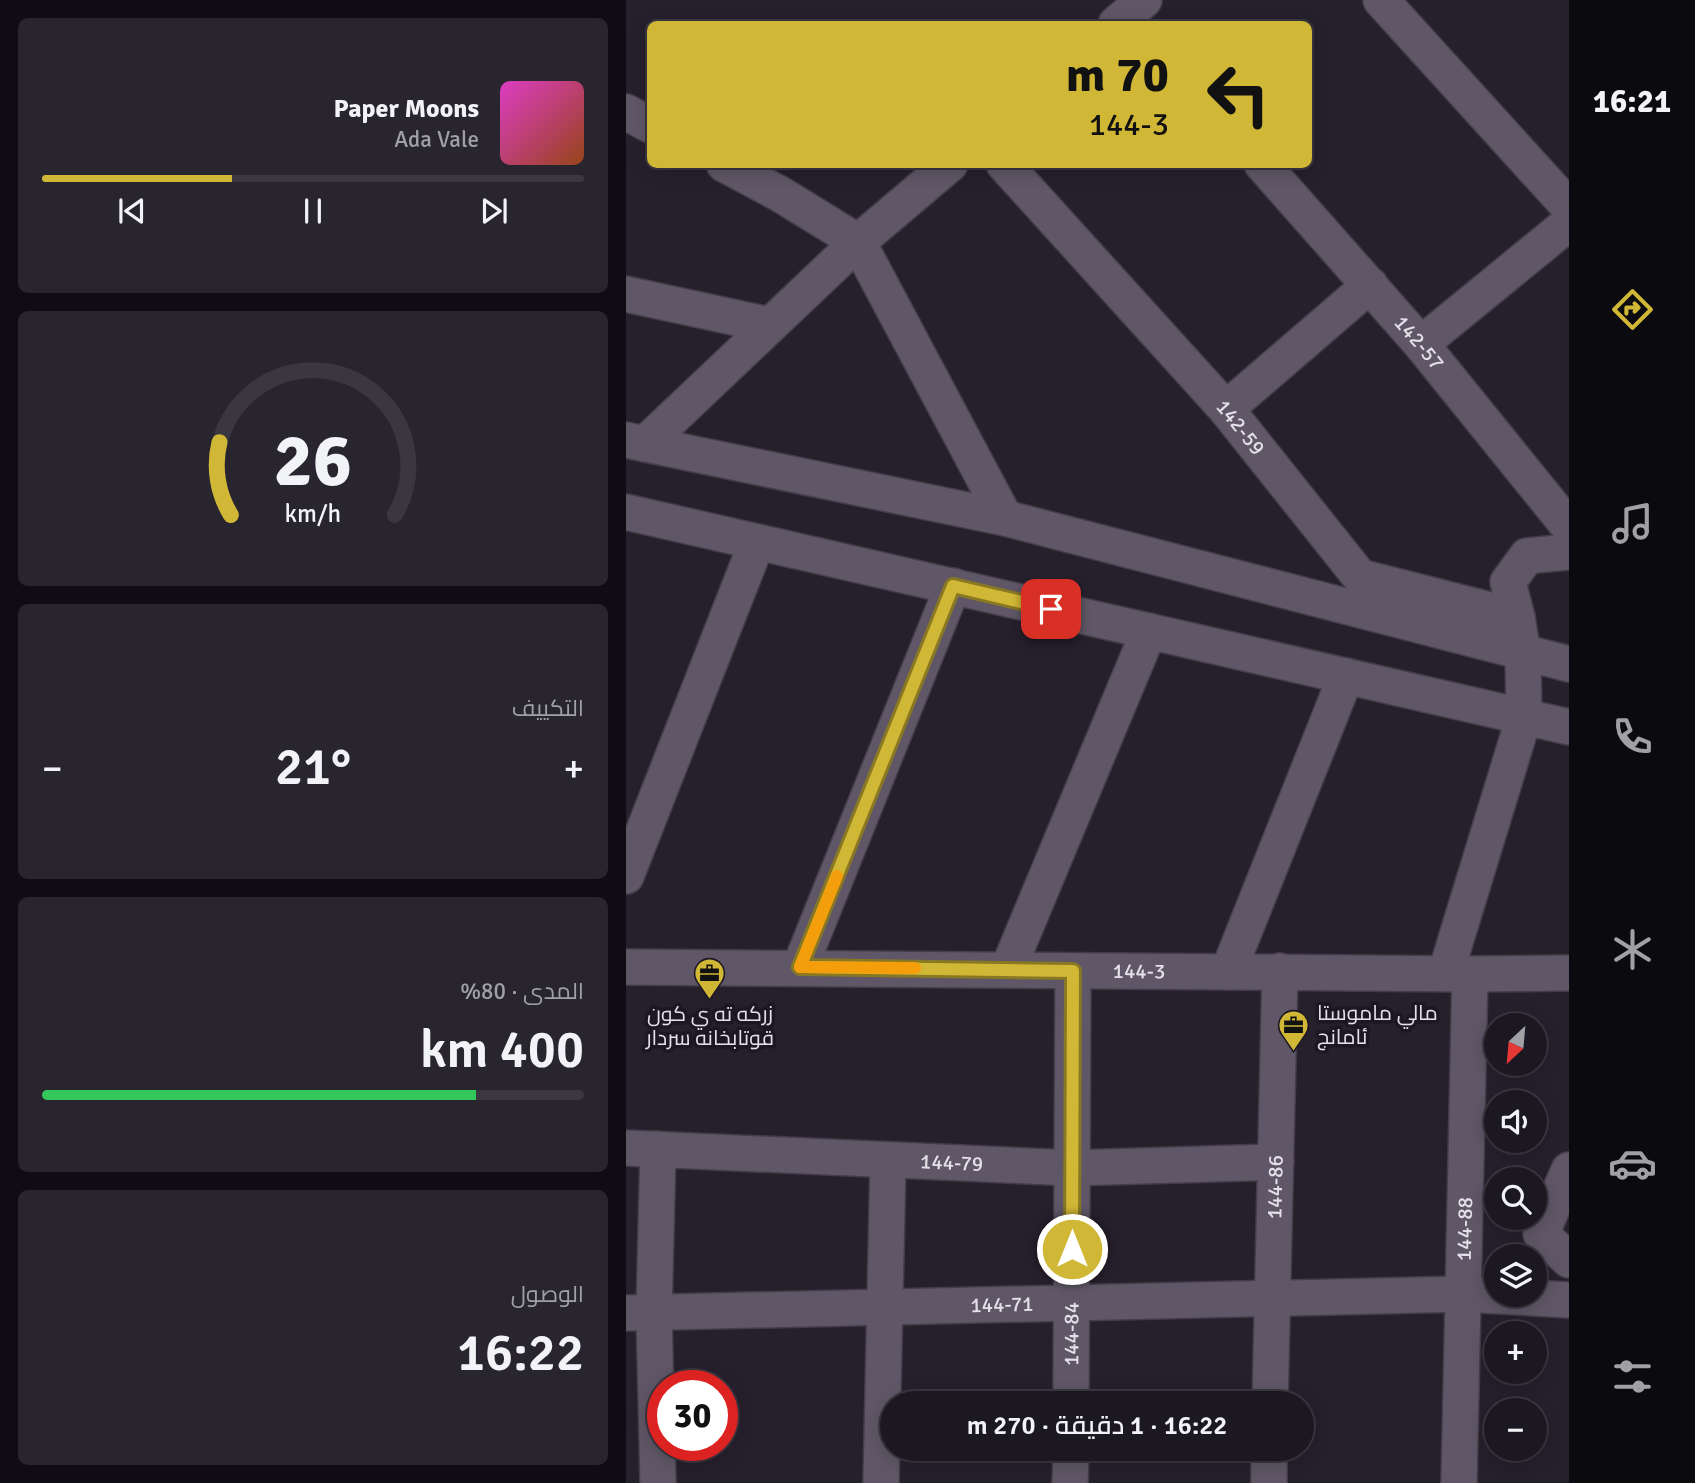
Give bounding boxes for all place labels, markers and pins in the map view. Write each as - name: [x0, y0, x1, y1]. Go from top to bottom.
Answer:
- pin: [1021, 579, 1081, 639]
- office icon: زركه ته ي كون قوتابخانه سردار: [693, 957, 727, 1001]
- place label: مالي ماموستا ئامانج: [1317, 1000, 1438, 1051]
- place label: زركه ته ي كون قوتابخانه سردار: [645, 1001, 774, 1051]
- office icon: مالي ماموستا ئامانج: [1277, 1008, 1311, 1052]

